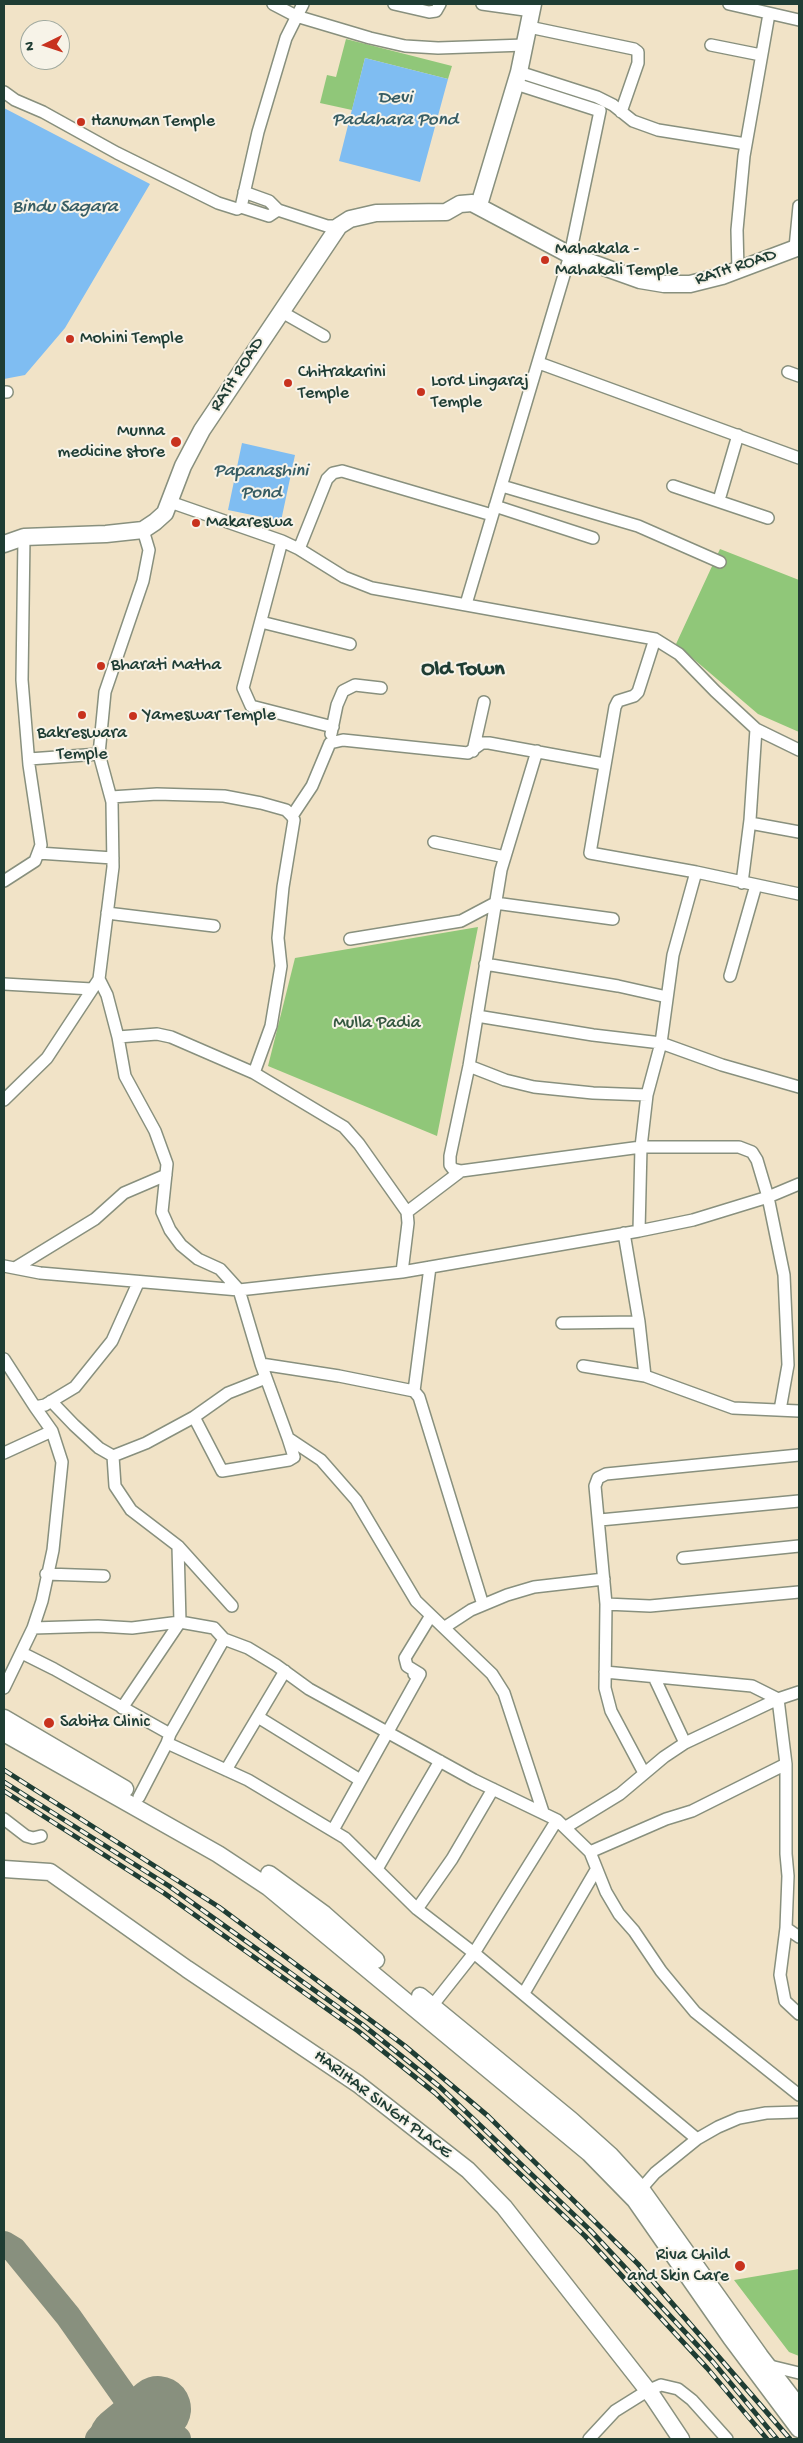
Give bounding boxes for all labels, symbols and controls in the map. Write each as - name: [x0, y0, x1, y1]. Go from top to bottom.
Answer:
- north arrow: [20, 20, 70, 70]
- text: N: [22, 41, 39, 51]
- water label: Devi Padahara Pond: [332, 88, 458, 132]
- place label: Hanuman Temple: [91, 111, 215, 133]
- marker: Hanuman Temple: [75, 116, 87, 128]
- water label: Bindu Sagara: [12, 197, 118, 219]
- place label: Mahakala - Mahakali Temple: [555, 239, 678, 282]
- street label: RATH ROAD: [693, 245, 779, 291]
- marker: Mahakala - Mahakali Temple: [539, 254, 551, 266]
- place label: Mohini Temple: [80, 328, 183, 350]
- marker: Mohini Temple: [64, 333, 76, 345]
- street label: RATH ROAD: [206, 334, 270, 416]
- place label: Chitrakarini Temple: [298, 362, 386, 404]
- place label: Lord Lingaraj Temple: [431, 371, 529, 414]
- marker: Chitrakarini Temple: [282, 377, 294, 389]
- marker: Lord Lingaraj Temple: [415, 386, 427, 398]
- place label: Munna medicine store: [57, 421, 165, 464]
- marker: Munna medicine store: [169, 435, 183, 449]
- water label: Papanashini Pond: [214, 461, 308, 505]
- place label: Makareswa: [206, 512, 293, 534]
- marker: Makareswa: [190, 517, 202, 529]
- place label: Bharati Matha: [111, 655, 221, 677]
- district label: Old Town: [421, 658, 505, 684]
- marker: Bharati Matha: [95, 660, 107, 672]
- place label: Yameswar Temple: [143, 705, 276, 727]
- marker: Bakreswara Temple: [76, 709, 88, 721]
- marker: Yameswar Temple: [127, 710, 139, 722]
- place label: Bakreswara Temple: [37, 723, 127, 766]
- park label: Mulla Padia: [333, 1013, 421, 1035]
- place label: Sabita Clinic: [60, 1712, 150, 1734]
- marker: Sabita Clinic: [42, 1716, 56, 1730]
- street label: HARIHAR SINGH PLACE: [309, 2046, 455, 2164]
- place label: Riva Child and Skin Care: [627, 2245, 729, 2288]
- marker: Riva Child and Skin Care: [733, 2259, 747, 2273]

